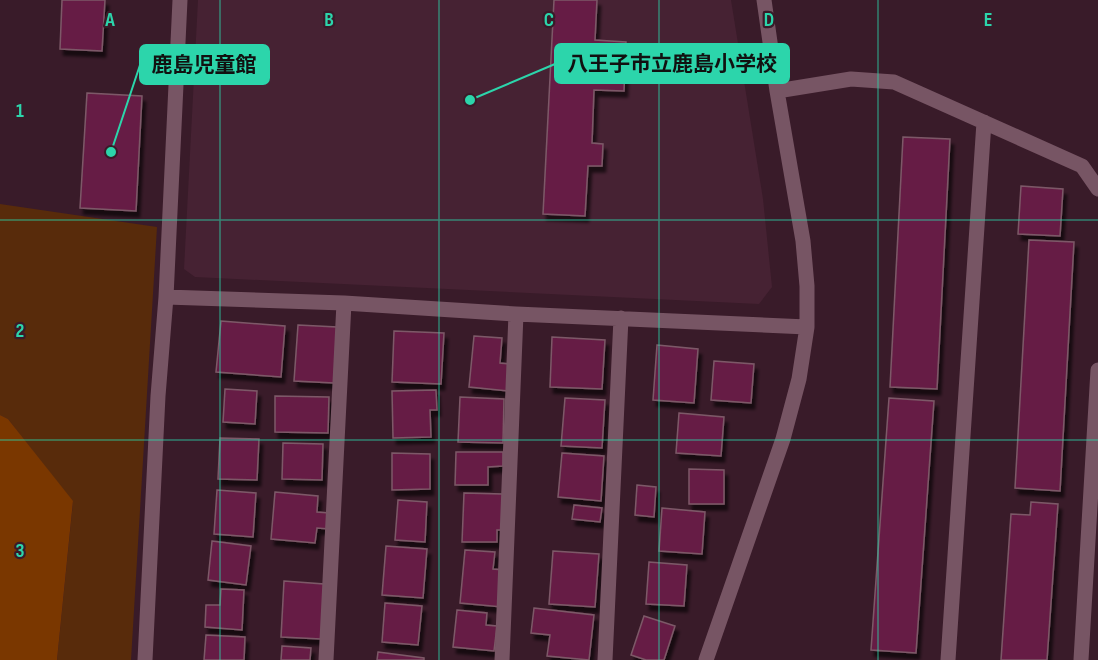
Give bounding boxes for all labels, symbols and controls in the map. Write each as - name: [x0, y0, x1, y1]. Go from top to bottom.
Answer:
- text: A: [104, 8, 115, 32]
- text: B: [324, 8, 334, 32]
- text: C: [544, 8, 554, 32]
- text: D: [764, 8, 774, 32]
- text: E: [984, 8, 992, 32]
- callout: 八王子市立鹿島小学校: [555, 44, 789, 83]
- callout: 鹿島児童館: [140, 45, 269, 84]
- text: 八王子市立鹿島小学校: [567, 52, 777, 77]
- text: 鹿島児童館: [152, 53, 257, 78]
- text: 1: [16, 99, 24, 123]
- text: 2: [16, 319, 24, 343]
- text: 3: [16, 539, 25, 563]

